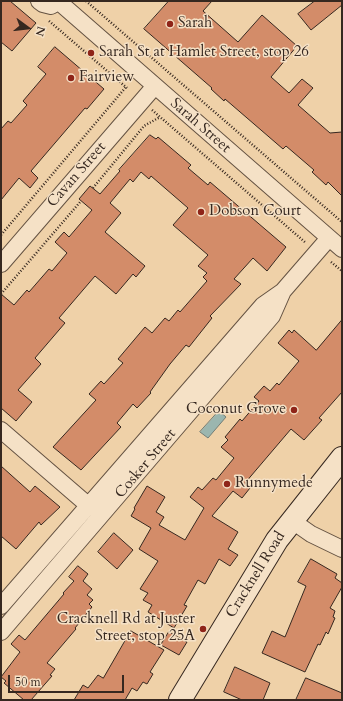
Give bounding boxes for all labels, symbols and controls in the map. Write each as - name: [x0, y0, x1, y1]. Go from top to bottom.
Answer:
- north arrow: [8, 8, 48, 48]
- place label: Sarah: [178, 15, 212, 33]
- marker: Sarah: [165, 19, 175, 29]
- text: N: [32, 25, 49, 38]
- place label: Sarah St at Hamlet Street, stop 26: [99, 44, 309, 62]
- marker: Sarah St at Hamlet Street, stop 26: [86, 48, 96, 58]
- place label: Fairview: [79, 69, 134, 87]
- marker: Fairview: [66, 73, 76, 83]
- street label: Sarah Street: [166, 95, 234, 157]
- street label: Cavan Street: [44, 139, 110, 211]
- place label: Dobson Court: [209, 203, 301, 221]
- marker: Dobson Court: [196, 207, 206, 217]
- place label: Coconut Grove: [186, 401, 286, 419]
- marker: Coconut Grove: [289, 405, 299, 415]
- street label: Cosker Street: [112, 426, 180, 502]
- place label: Runnymede: [235, 475, 313, 493]
- marker: Runnymede: [222, 479, 232, 489]
- street label: Cracknell Road: [222, 529, 290, 621]
- place label: Cracknell Rd at Juster Street, stop 25A: [57, 611, 195, 646]
- marker: Cracknell Rd at Juster Street, stop 25A: [198, 624, 208, 634]
- scale bar: [10, 667, 126, 693]
- text: 50 m: [15, 674, 41, 690]

